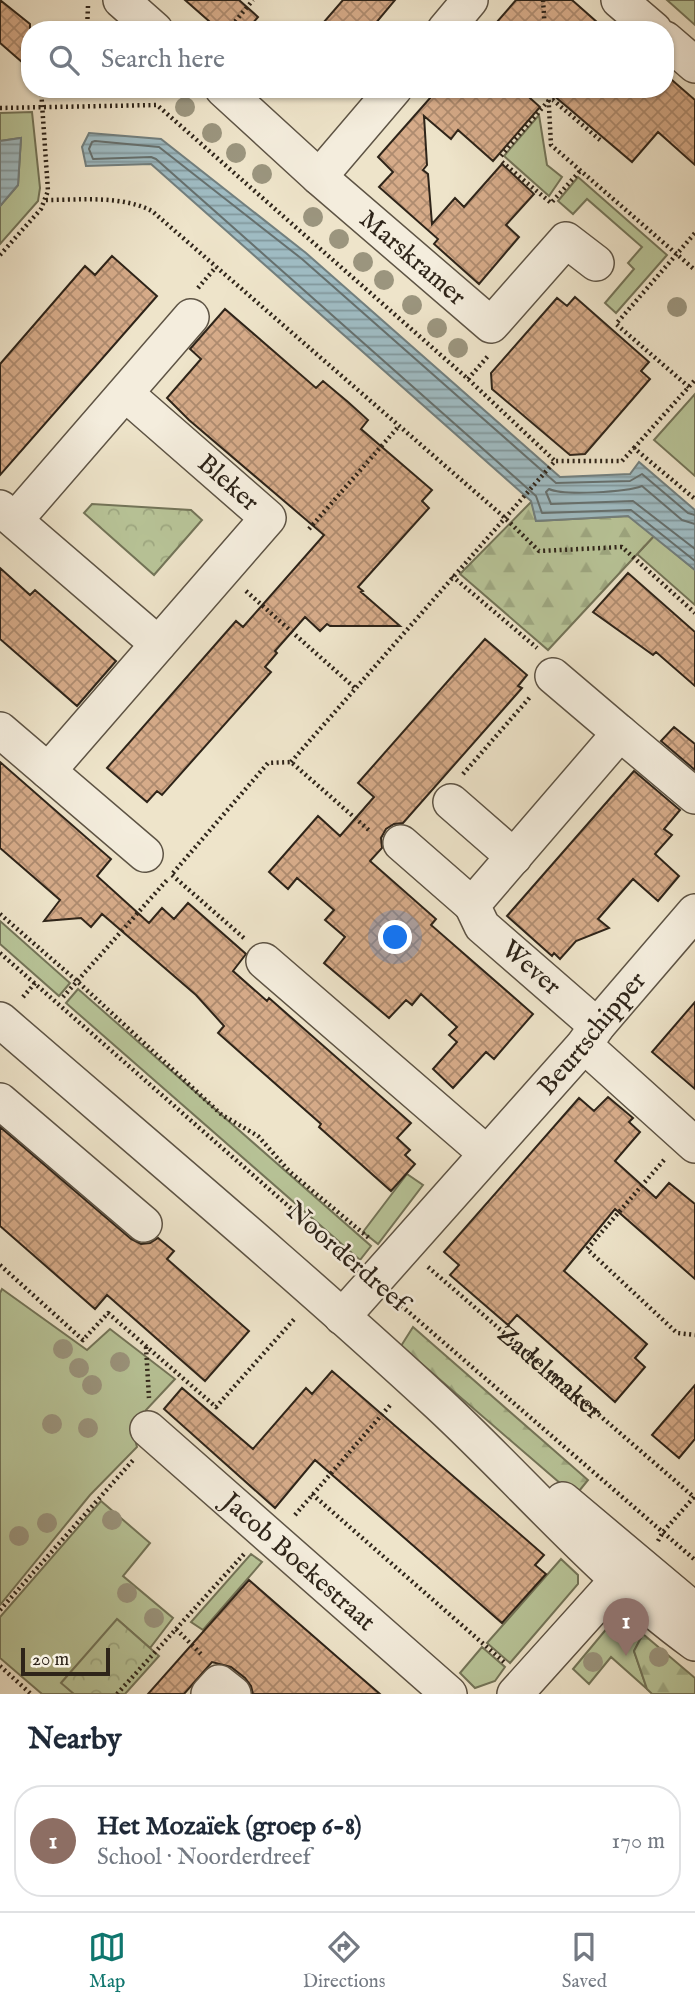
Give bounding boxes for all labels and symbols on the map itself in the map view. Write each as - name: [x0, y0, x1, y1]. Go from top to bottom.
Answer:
- street label: Marskramer: [353, 203, 473, 313]
- street label: Bleker: [190, 447, 266, 519]
- your location: [378, 920, 412, 954]
- street label: Wever: [494, 933, 568, 1003]
- street label: Beurtschipper: [530, 964, 653, 1102]
- street label: Noorderdreef: [279, 1195, 418, 1322]
- street label: Zadelmaker: [490, 1318, 610, 1427]
- street label: Jacob Boekestraat: [213, 1483, 383, 1638]
- pin: 1: [603, 1598, 649, 1656]
- scale bar: [21, 1645, 110, 1677]

